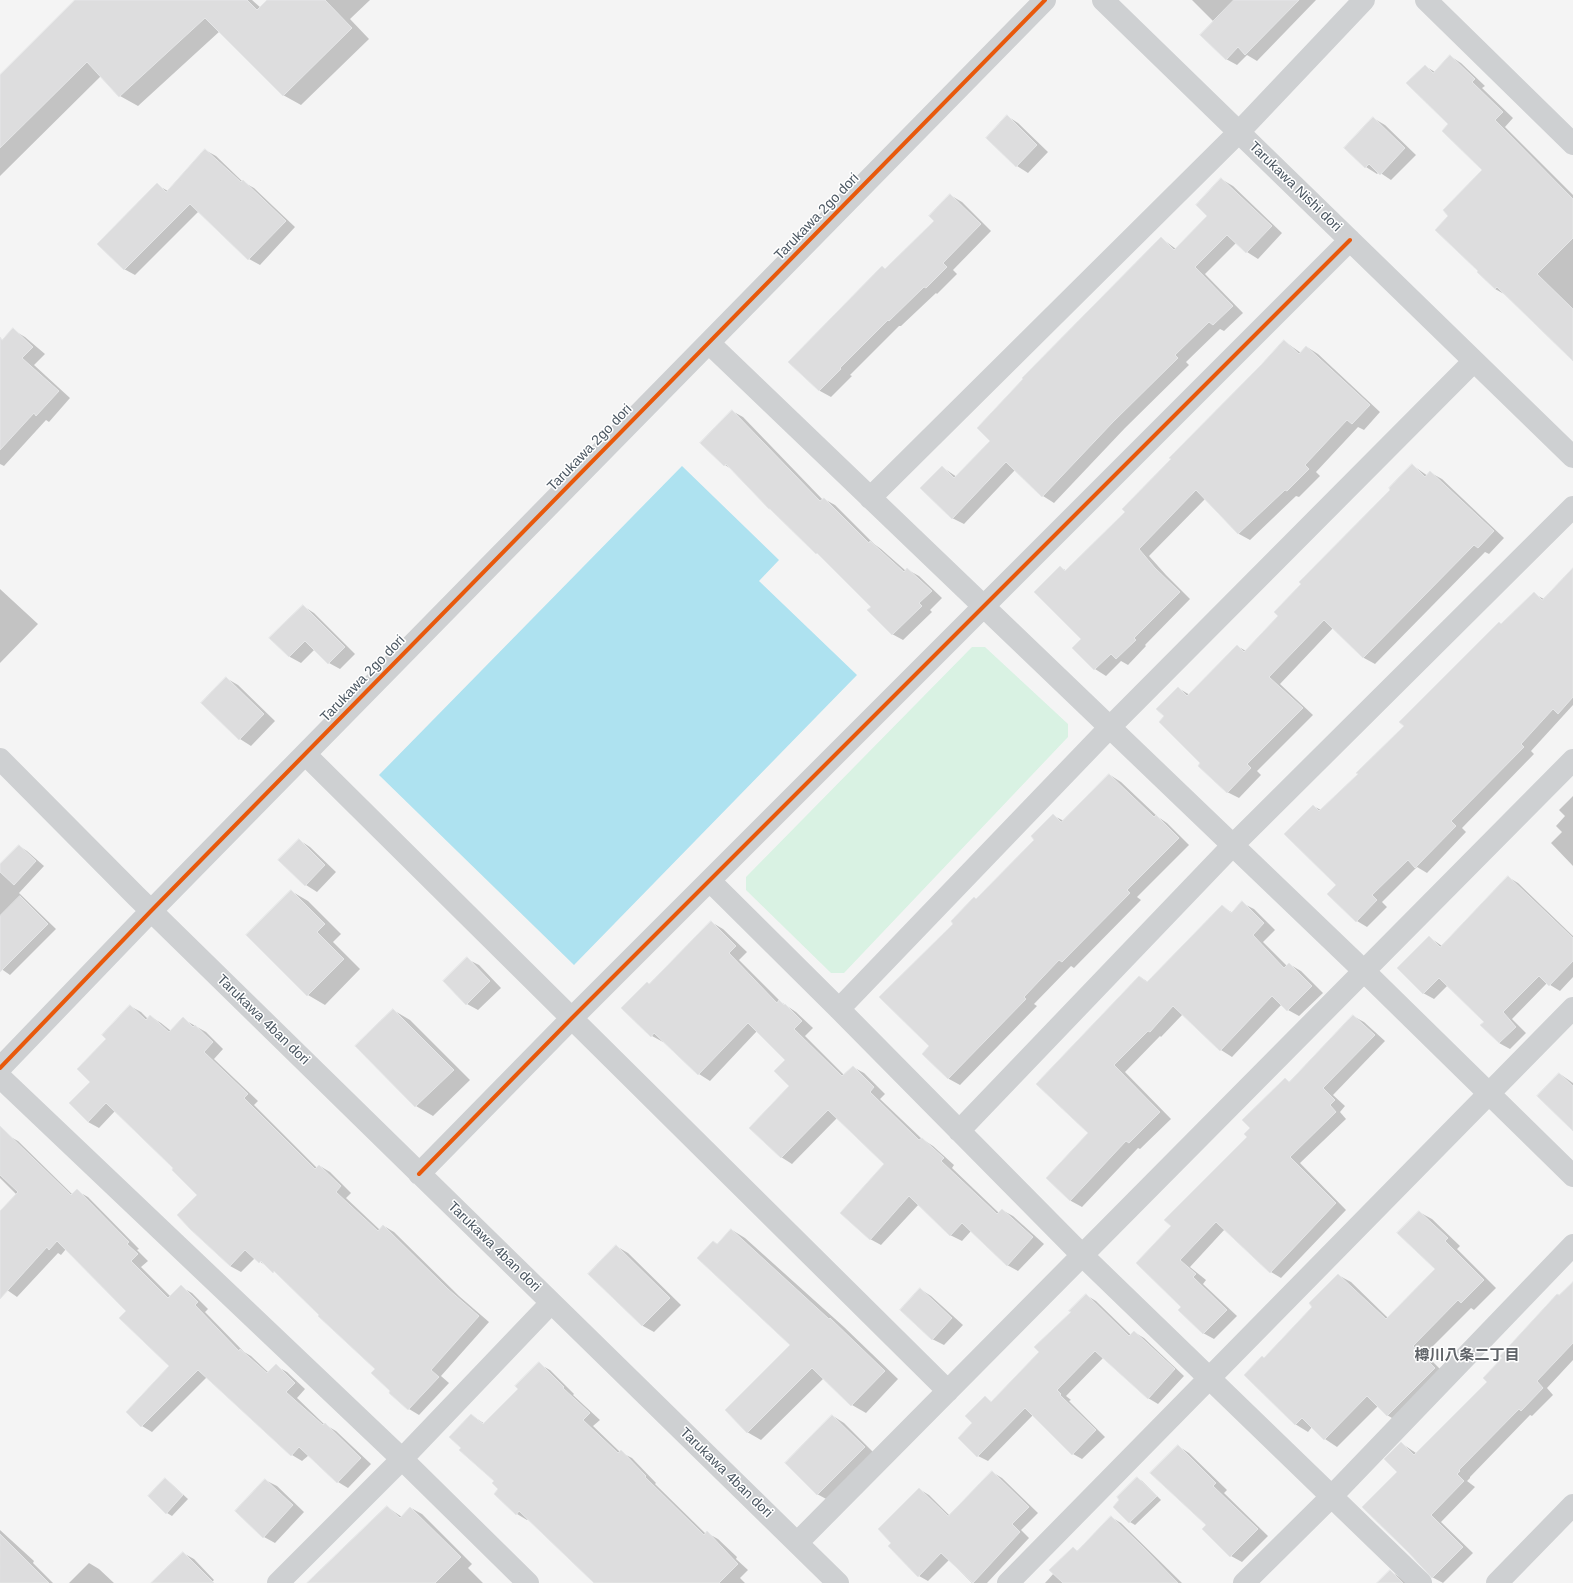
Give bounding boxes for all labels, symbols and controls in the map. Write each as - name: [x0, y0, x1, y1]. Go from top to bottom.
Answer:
- street label: Tarukawa Nishi dori: [1245, 139, 1345, 235]
- street label: Tarukawa 2go dori: [771, 170, 863, 264]
- street label: Tarukawa 2go dori: [544, 401, 636, 495]
- street label: Tarukawa 2go dori: [317, 632, 409, 726]
- street label: Tarukawa 4ban dori: [213, 972, 313, 1068]
- street label: Tarukawa 4ban dori: [444, 1199, 544, 1295]
- district label: 樽川八条二丁目: [1415, 1347, 1519, 1365]
- street label: Tarukawa 4ban dori: [676, 1425, 776, 1521]

